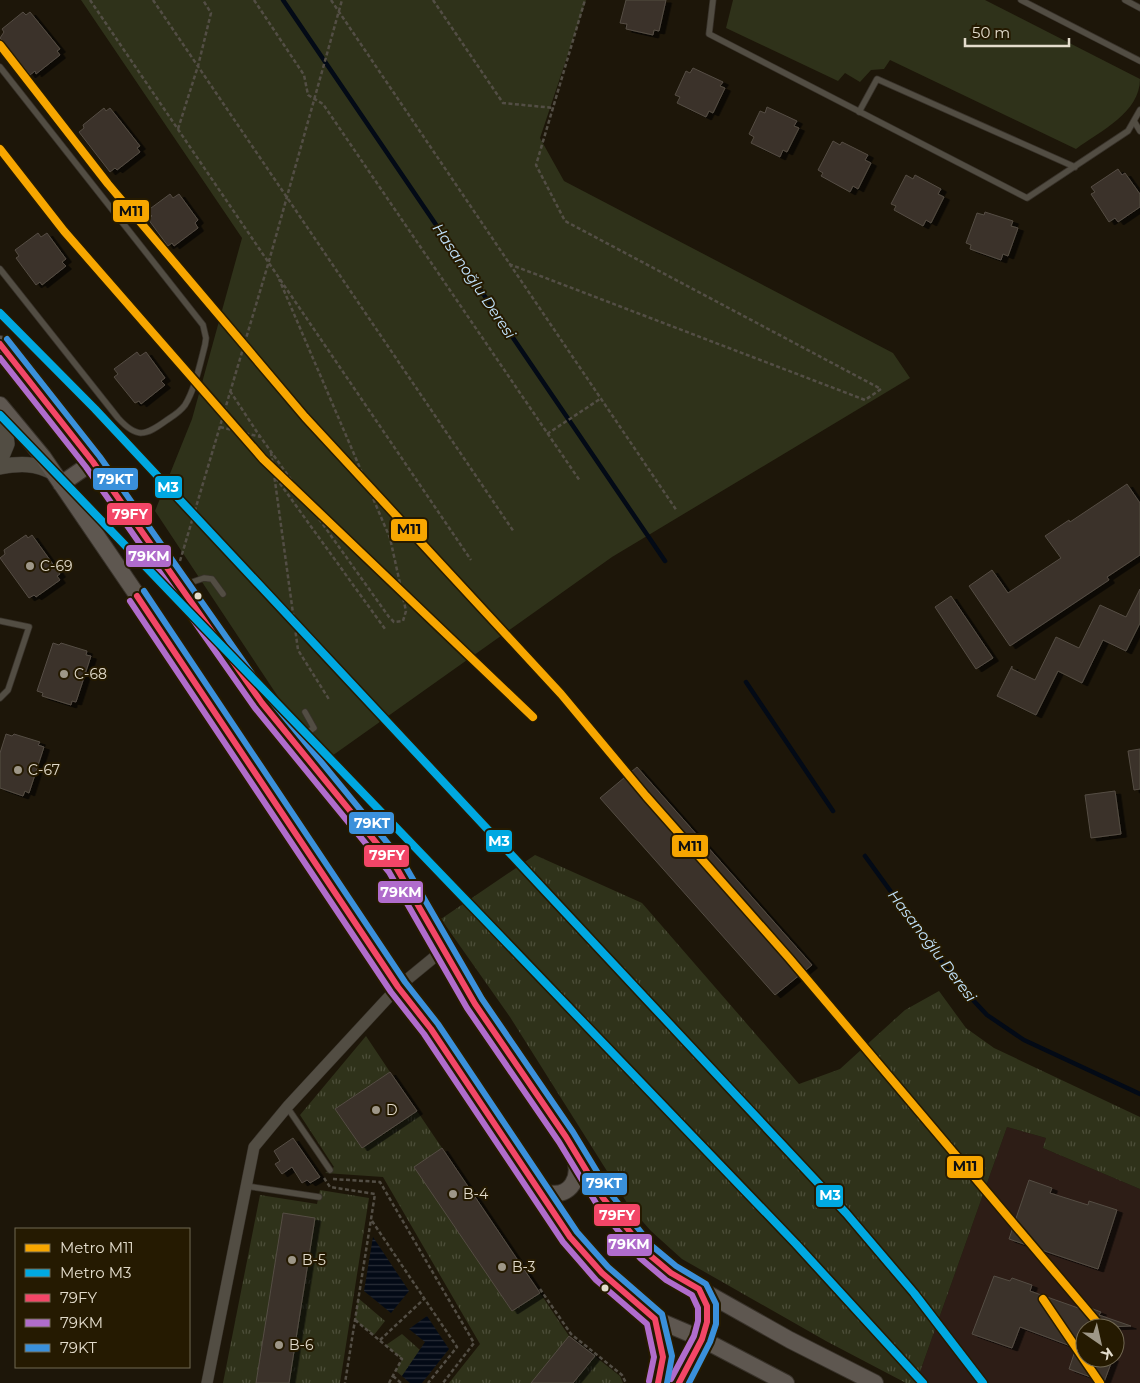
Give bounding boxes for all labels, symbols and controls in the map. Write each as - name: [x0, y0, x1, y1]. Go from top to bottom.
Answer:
- scale bar: [965, 15, 1069, 47]
- text: 50 m: [972, 23, 1010, 42]
- line badge: M11: [112, 199, 150, 223]
- text: M11: [119, 202, 143, 220]
- water label: Hasanoğlu Deresi: [429, 219, 521, 343]
- line badge: 79KT: [92, 467, 139, 491]
- text: 79KT: [97, 470, 133, 488]
- line badge: M3: [154, 475, 183, 499]
- text: M3: [157, 478, 179, 496]
- line badge: 79FY: [106, 502, 153, 526]
- text: 79FY: [112, 505, 149, 523]
- line badge: M11: [390, 518, 428, 542]
- text: M11: [397, 520, 421, 538]
- line badge: 79KM: [125, 544, 172, 568]
- text: 79KM: [128, 547, 170, 565]
- place label: C-69: [40, 557, 72, 575]
- marker: C-69: [24, 560, 36, 572]
- unlabelled marker: [193, 591, 203, 601]
- place label: C-68: [74, 665, 107, 683]
- marker: C-68: [58, 668, 70, 680]
- place label: C-67: [28, 761, 60, 779]
- marker: C-67: [12, 764, 24, 776]
- line badge: 79KT: [348, 811, 395, 835]
- text: 79KT: [354, 814, 390, 832]
- line badge: M3: [485, 829, 513, 853]
- text: M3: [488, 832, 510, 850]
- line badge: M11: [671, 834, 709, 858]
- text: M11: [678, 837, 702, 855]
- line badge: 79FY: [363, 844, 410, 868]
- text: 79FY: [369, 846, 406, 864]
- line badge: 79KM: [377, 880, 424, 904]
- text: 79KM: [380, 883, 422, 901]
- water label: Hasanoğlu Deresi: [884, 886, 981, 1006]
- place label: D: [386, 1101, 398, 1119]
- marker: D: [370, 1104, 382, 1116]
- line badge: M11: [946, 1155, 984, 1179]
- text: M11: [953, 1157, 977, 1175]
- line badge: 79KT: [581, 1172, 628, 1196]
- text: 79KT: [586, 1174, 622, 1192]
- line badge: M3: [815, 1184, 844, 1208]
- place label: B-4: [463, 1185, 489, 1203]
- text: M3: [819, 1186, 841, 1204]
- marker: B-4: [447, 1188, 459, 1200]
- line badge: 79FY: [593, 1203, 641, 1227]
- text: 79FY: [599, 1206, 636, 1224]
- legend: [15, 1228, 190, 1368]
- line badge: 79KM: [606, 1233, 653, 1257]
- text: 79KM: [608, 1235, 650, 1253]
- text: Metro M11: [60, 1238, 134, 1257]
- place label: B-5: [302, 1251, 326, 1269]
- marker: B-5: [286, 1254, 298, 1266]
- place label: B-3: [512, 1258, 536, 1276]
- marker: B-3: [496, 1261, 508, 1273]
- text: Metro M3: [60, 1263, 131, 1282]
- unlabelled marker: [600, 1283, 610, 1293]
- text: 79FY: [60, 1288, 97, 1307]
- text: 79KM: [60, 1313, 103, 1332]
- north arrow: [1075, 1318, 1125, 1368]
- place label: B-6: [289, 1336, 314, 1354]
- text: 79KT: [60, 1338, 97, 1357]
- marker: B-6: [273, 1339, 285, 1351]
- text: K: [1097, 1343, 1117, 1364]

